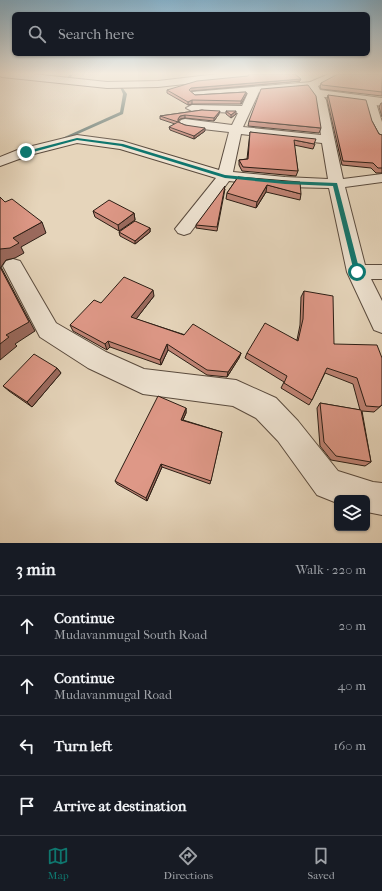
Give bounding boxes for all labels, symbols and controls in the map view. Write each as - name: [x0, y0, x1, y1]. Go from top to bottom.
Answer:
- search box: [12, 12, 370, 56]
- icon: search: [26, 23, 48, 45]
- text: Search here: [58, 25, 134, 43]
- route end: [17, 143, 35, 161]
- route start: [348, 263, 366, 281]
- map controls: [334, 495, 370, 531]
- button: layers: [334, 495, 370, 531]
- text: 3 min: [16, 559, 56, 579]
- text: Walk · 220 m: [295, 562, 366, 577]
- text: Continue: [54, 609, 114, 627]
- icon: ahead: [16, 615, 38, 637]
- text: 20 m: [339, 618, 366, 633]
- text: Mudavanmugal South Road: [54, 627, 207, 642]
- text: Continue: [54, 669, 114, 687]
- icon: ahead: [16, 675, 38, 697]
- text: 40 m: [338, 678, 366, 693]
- text: Mudavanmugal Road: [54, 687, 172, 702]
- icon: left: [16, 735, 38, 757]
- text: Turn left: [54, 737, 112, 755]
- text: 160 m: [334, 738, 366, 753]
- icon: arrive: [16, 795, 38, 817]
- text: Arrive at destination: [54, 797, 186, 815]
- tab: Map: [47, 845, 69, 882]
- tab: Directions: [164, 845, 213, 882]
- tab: Saved: [307, 845, 335, 882]

